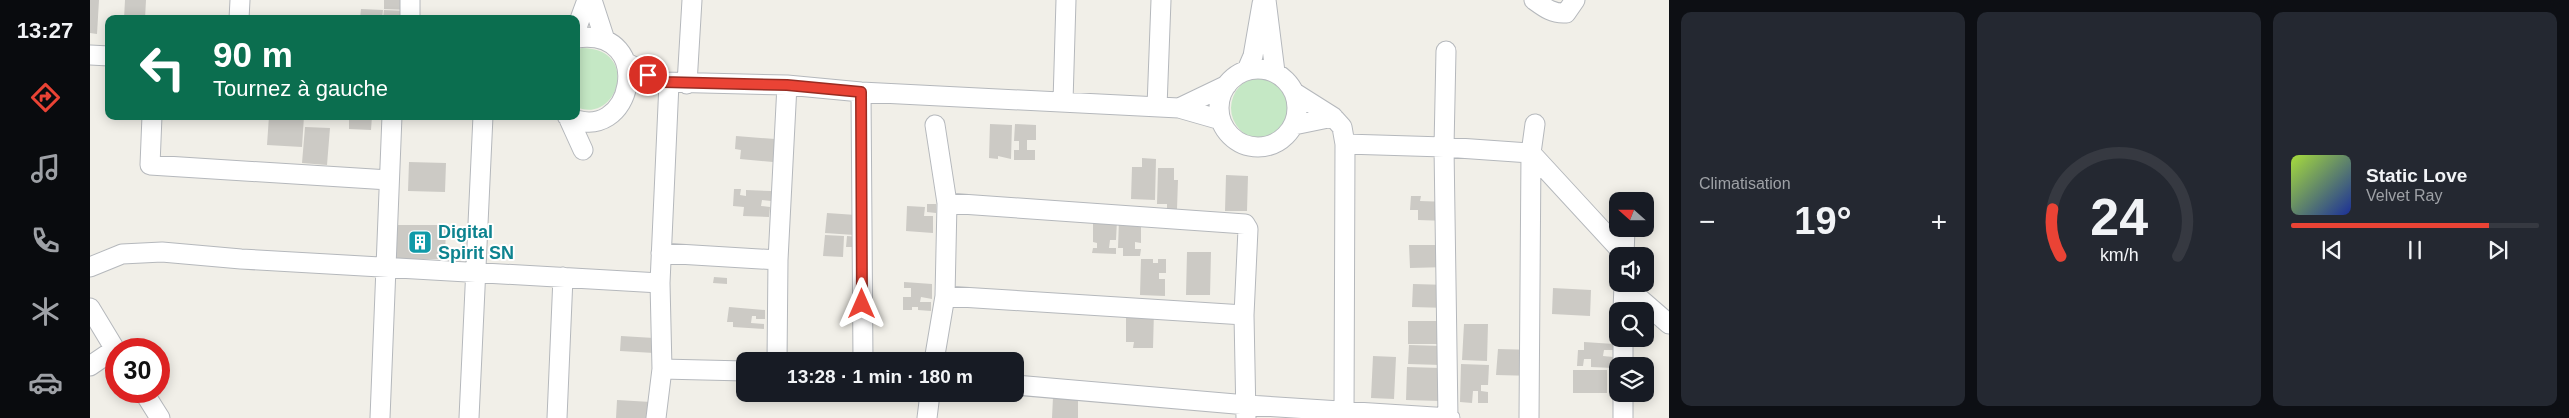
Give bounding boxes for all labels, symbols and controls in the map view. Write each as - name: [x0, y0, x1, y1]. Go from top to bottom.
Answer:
- text: 13:27: [17, 18, 73, 43]
- icon: left: [130, 35, 195, 100]
- text: 90 m: [213, 35, 293, 74]
- pin: [627, 54, 669, 96]
- icon: arrive: [634, 61, 662, 89]
- text: Tournez à gauche: [213, 76, 388, 101]
- icon: directions: [28, 80, 63, 115]
- icon: music: [28, 151, 63, 186]
- text: Static Love: [2366, 165, 2467, 186]
- text: Climatisation: [1699, 175, 1791, 192]
- text: Velvet Ray: [2366, 187, 2442, 204]
- text: 24: [2090, 188, 2148, 246]
- north arrow: [1609, 192, 1654, 238]
- map controls: [1609, 192, 1654, 402]
- text: 19°: [1794, 200, 1852, 242]
- text: −: [1699, 206, 1715, 237]
- text: +: [1931, 206, 1947, 237]
- place label: Digital Spirit SN: [438, 222, 514, 263]
- icon: phone: [28, 223, 63, 258]
- building icon: Digital Spirit SN: [407, 229, 433, 255]
- icon: previous: [2318, 236, 2346, 264]
- icon: pause: [2401, 236, 2429, 264]
- icon: next: [2484, 236, 2512, 264]
- text: km/h: [2100, 245, 2138, 265]
- button: sound: [1609, 247, 1654, 292]
- position arrow: [835, 277, 887, 329]
- icon: climate: [28, 294, 63, 329]
- button: search: [1609, 302, 1654, 347]
- speed limit sign: 30: [105, 338, 170, 403]
- button: layers: [1609, 357, 1654, 402]
- icon: car: [28, 365, 63, 400]
- text: 13:28 · 1 min · 180 m: [787, 366, 973, 387]

